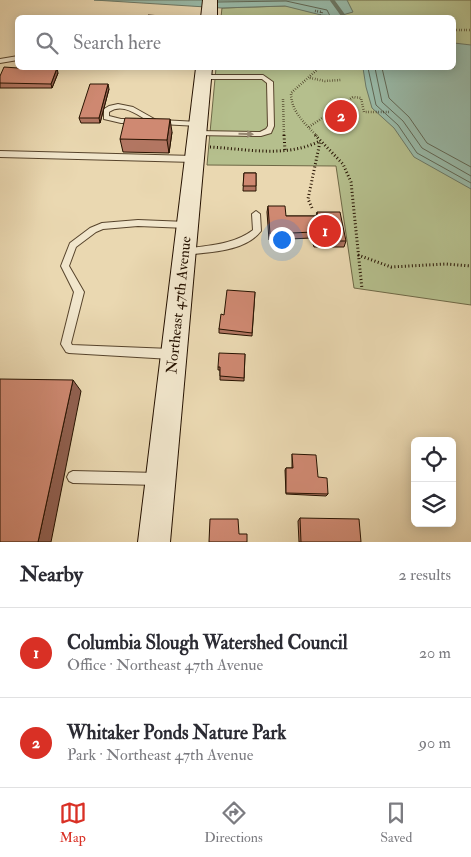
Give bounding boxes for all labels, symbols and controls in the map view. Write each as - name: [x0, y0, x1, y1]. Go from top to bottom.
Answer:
- search box: [15, 15, 456, 70]
- icon: search: [33, 29, 61, 57]
- text: Search here: [73, 31, 161, 55]
- pin: 2: [325, 97, 357, 135]
- one-way arrow: [238, 130, 254, 138]
- pin: 1: [309, 212, 341, 250]
- your location: [269, 227, 295, 253]
- street label: Northeast 47th Avenue: [162, 235, 196, 375]
- map controls: [411, 437, 456, 527]
- button: locate: [411, 437, 456, 482]
- button: layers: [411, 482, 456, 527]
- text: Nearby: [20, 561, 83, 588]
- text: 2 results: [398, 565, 451, 585]
- text: Columbia Slough Watershed Council: [67, 631, 348, 655]
- text: 1: [33, 643, 39, 663]
- text: 20 m: [419, 643, 451, 663]
- text: Office · Northeast 47th Avenue: [67, 655, 263, 675]
- text: Whitaker Ponds Nature Park: [67, 721, 286, 745]
- text: 2: [32, 733, 40, 753]
- text: 90 m: [419, 733, 451, 753]
- text: Park · Northeast 47th Avenue: [67, 745, 253, 765]
- tab: Map: [59, 799, 87, 846]
- tab: Directions: [204, 799, 263, 846]
- tab: Saved: [380, 799, 412, 846]

